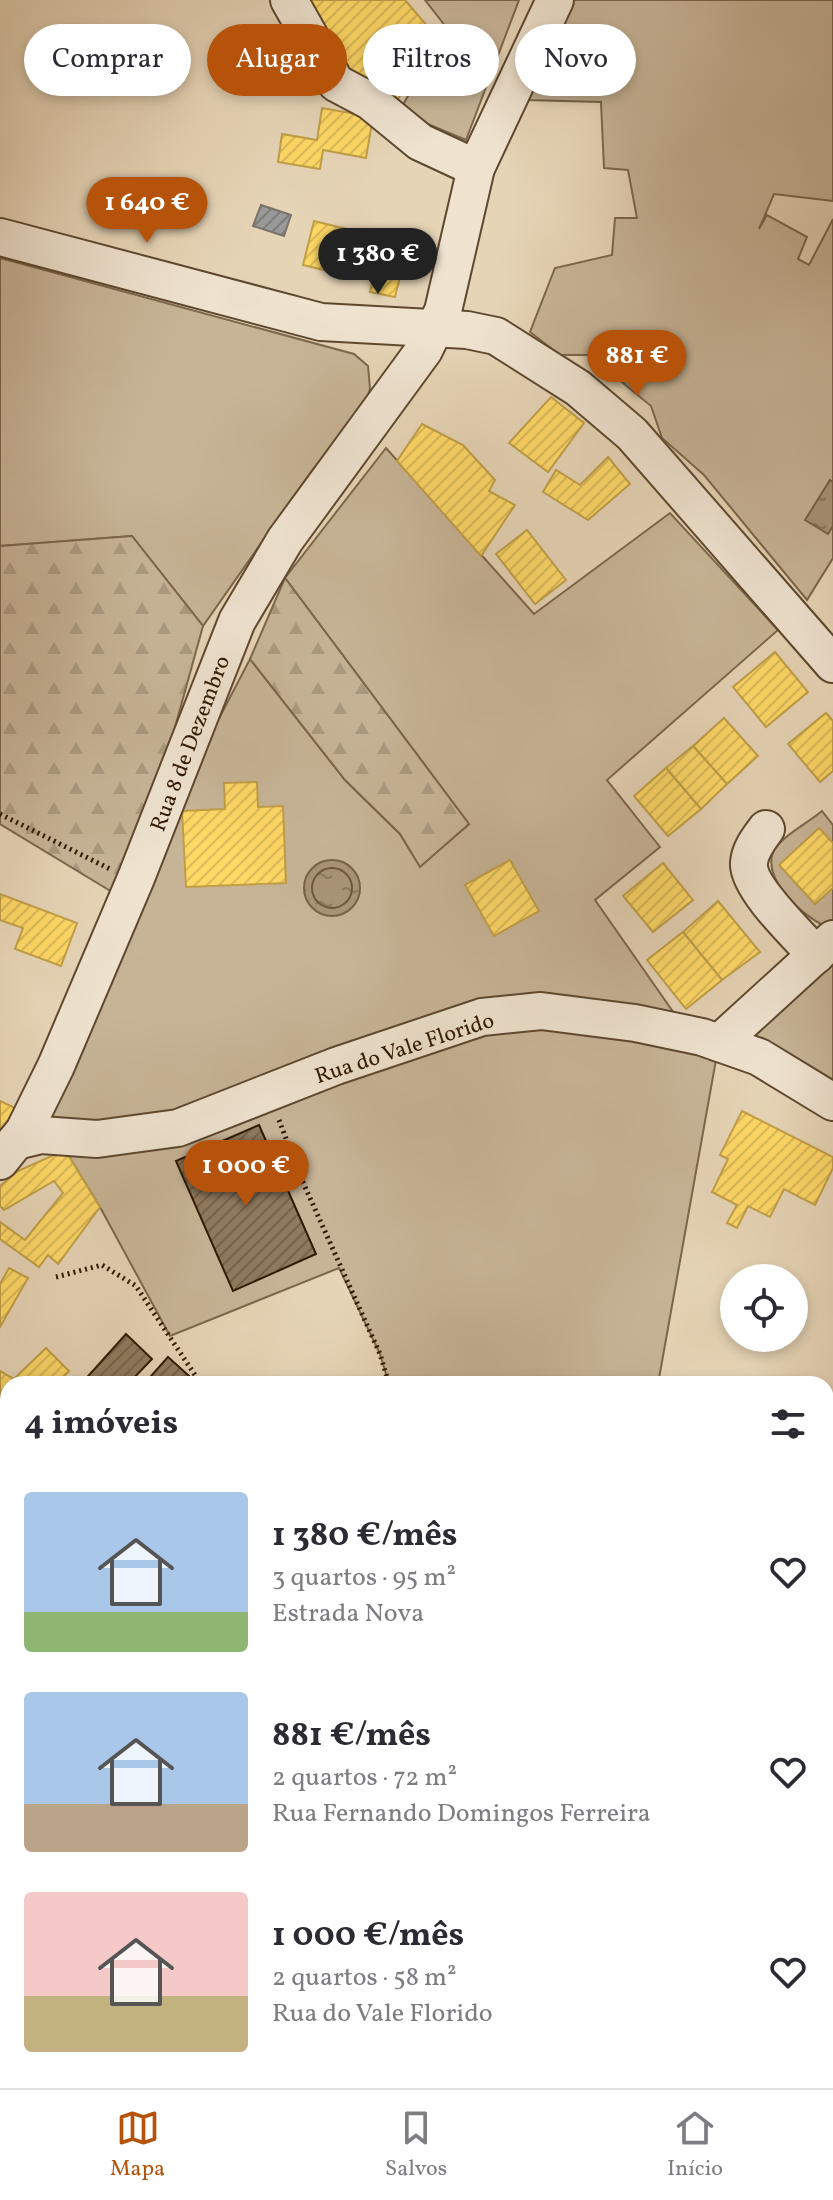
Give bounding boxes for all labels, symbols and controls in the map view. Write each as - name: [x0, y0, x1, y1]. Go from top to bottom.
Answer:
- chip: Comprar: [24, 24, 191, 96]
- chip: Alugar: [207, 24, 347, 96]
- chip: Filtros: [363, 24, 499, 96]
- chip: Novo: [515, 24, 636, 96]
- pin: 1 640 €: [73, 177, 221, 245]
- text: 1 640 €: [104, 185, 190, 221]
- pin: 1 380 €: [304, 228, 452, 296]
- text: 1 380 €: [336, 236, 420, 272]
- pin: 881 €: [581, 330, 693, 398]
- text: 881 €: [605, 338, 669, 374]
- street label: Rua 8 de Dezembro: [144, 652, 239, 836]
- street label: Rua do Vale Florido: [311, 1006, 498, 1093]
- pin: 1 000 €: [172, 1140, 320, 1208]
- text: 1 000 €: [202, 1148, 290, 1184]
- map controls: [720, 1264, 808, 1352]
- button: locate: [720, 1264, 808, 1352]
- text: 4 imóveis: [24, 1401, 178, 1448]
- icon: filters: [766, 1402, 810, 1446]
- text: 1 380 €/mês: [272, 1513, 458, 1560]
- icon: home: [88, 1524, 184, 1620]
- icon: heart: [766, 1550, 810, 1594]
- text: 3 quartos · 95 m²: [272, 1560, 456, 1596]
- text: Estrada Nova: [272, 1596, 424, 1632]
- text: 881 €/mês: [272, 1713, 431, 1760]
- icon: home: [88, 1724, 184, 1820]
- icon: heart: [766, 1750, 810, 1794]
- text: 2 quartos · 72 m²: [272, 1760, 457, 1796]
- text: Rua Fernando Domingos Ferreira: [272, 1796, 651, 1832]
- text: 1 000 €/mês: [272, 1913, 464, 1960]
- icon: home: [88, 1924, 184, 2020]
- icon: heart: [766, 1950, 810, 1994]
- text: 2 quartos · 58 m²: [272, 1960, 457, 1996]
- text: Rua do Vale Florido: [272, 1996, 493, 2032]
- tab: Mapa: [110, 2106, 165, 2185]
- tab: Salvos: [385, 2106, 447, 2185]
- tab: Início: [667, 2106, 723, 2185]

